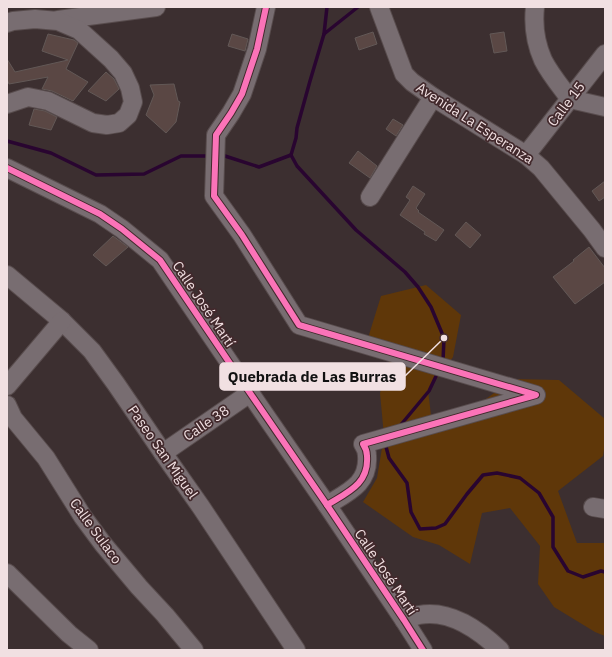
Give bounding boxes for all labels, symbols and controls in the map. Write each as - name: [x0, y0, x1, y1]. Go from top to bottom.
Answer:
- street label: Avenida La Esperanza: [413, 78, 538, 168]
- street label: Calle 15: [543, 78, 589, 130]
- street label: Calle José Martí: [169, 258, 240, 351]
- callout: Quebrada de Las Burras: [220, 363, 405, 390]
- text: Quebrada de Las Burras: [228, 367, 397, 386]
- street label: Calle 38: [180, 401, 232, 445]
- street label: Paseo San Miguel: [124, 402, 202, 502]
- street label: Calle Sulaco: [66, 495, 126, 568]
- street label: Calle José Martí: [351, 526, 422, 619]

